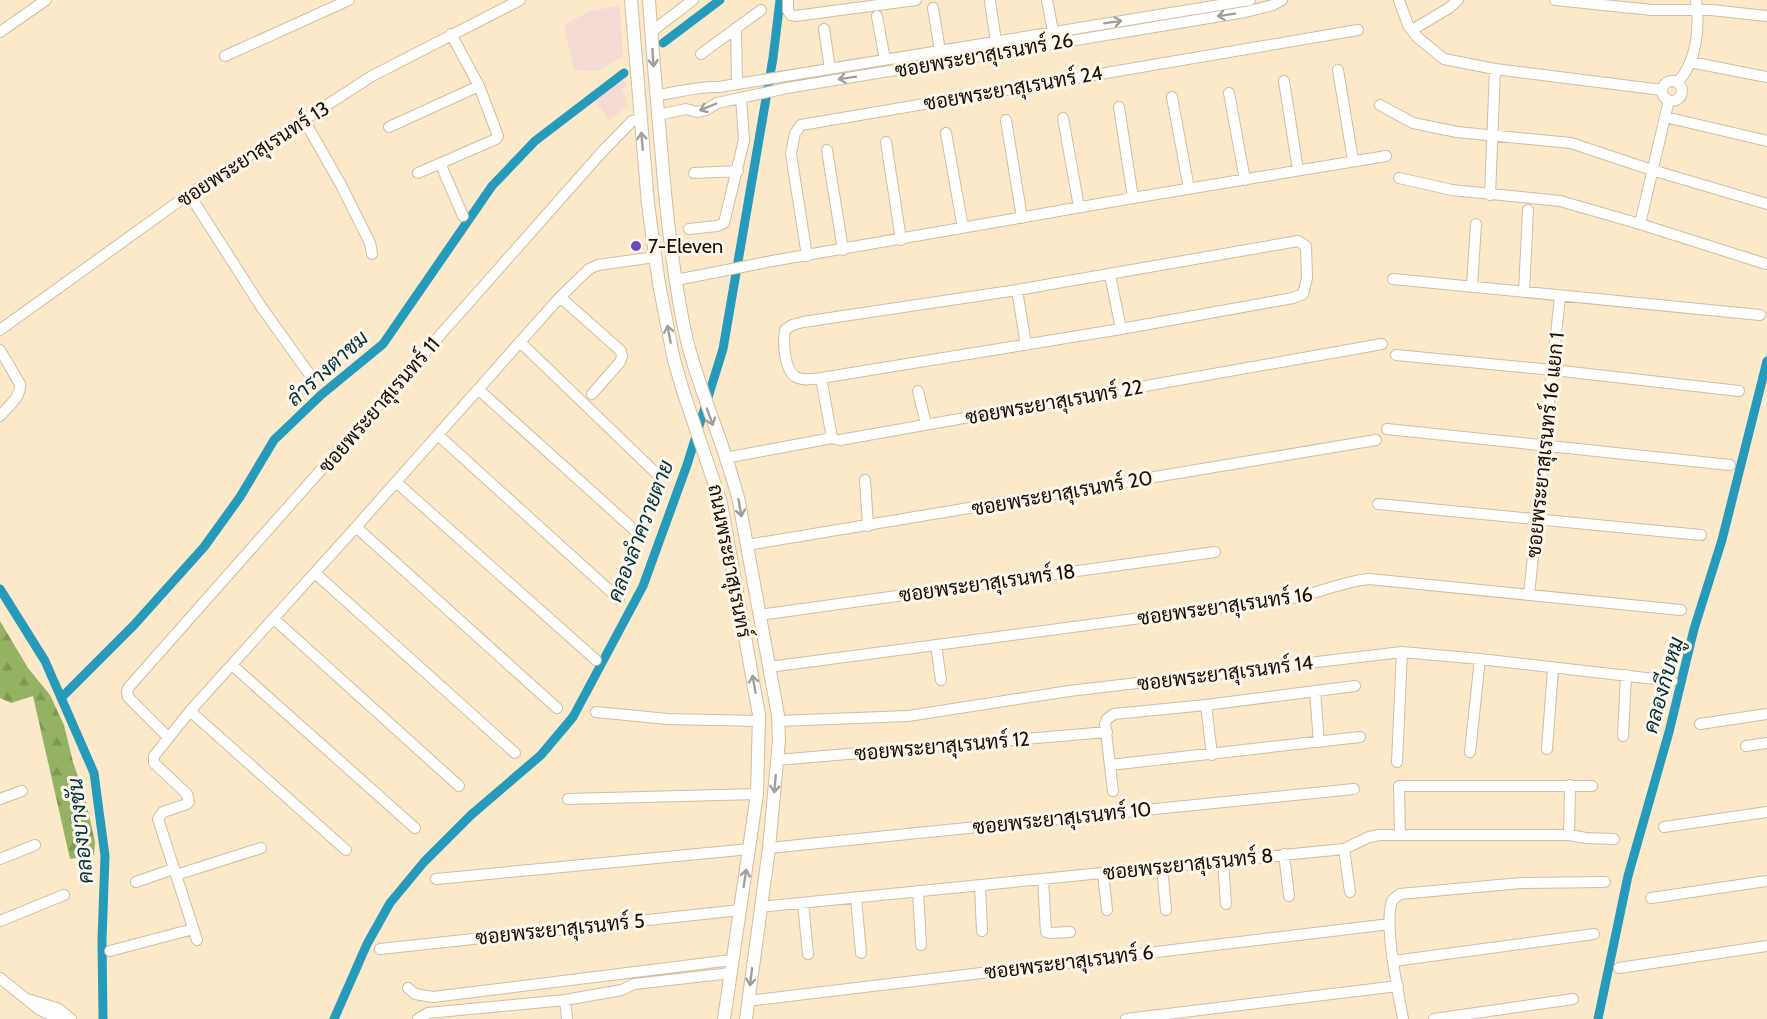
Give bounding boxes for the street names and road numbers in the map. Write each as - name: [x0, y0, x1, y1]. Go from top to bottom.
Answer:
- street label: ซอยพระยาสุเรนทร์ 26: [893, 26, 1075, 84]
- street label: ซอยพระยาสุเรนทร์ 24: [921, 58, 1105, 118]
- street label: ซอยพระยาสุเรนทร์ 13: [171, 94, 335, 214]
- street label: ซอยพระยาสุเรนทร์ 11: [312, 331, 446, 479]
- street label: ซอยพระยาสุเรนทร์ 16 แยก 1: [1519, 331, 1571, 559]
- street label: ซอยพระยาสุเรนทร์ 22: [963, 373, 1145, 431]
- street label: ซอยพระยาสุเรนทร์ 20: [969, 463, 1155, 523]
- street label: ถนนพระยาสุเรนทร์: [701, 482, 759, 640]
- street label: ซอยพระยาสุเรนทร์ 18: [897, 557, 1077, 609]
- street label: ซอยพระยาสุเรนทร์ 16: [1135, 580, 1315, 632]
- street label: ซอยพระยาสุเรนทร์ 14: [1135, 648, 1315, 698]
- street label: ซอยพระยาสุเรนทร์ 12: [853, 724, 1031, 768]
- street label: ซอยพระยาสุเรนทร์ 10: [971, 795, 1153, 841]
- street label: ซอยพระยาสุเรนทร์ 8: [1101, 841, 1275, 887]
- street label: ซอยพระยาสุเรนทร์ 5: [474, 906, 646, 952]
- street label: ซอยพระยาสุเรนทร์ 6: [983, 938, 1155, 986]

